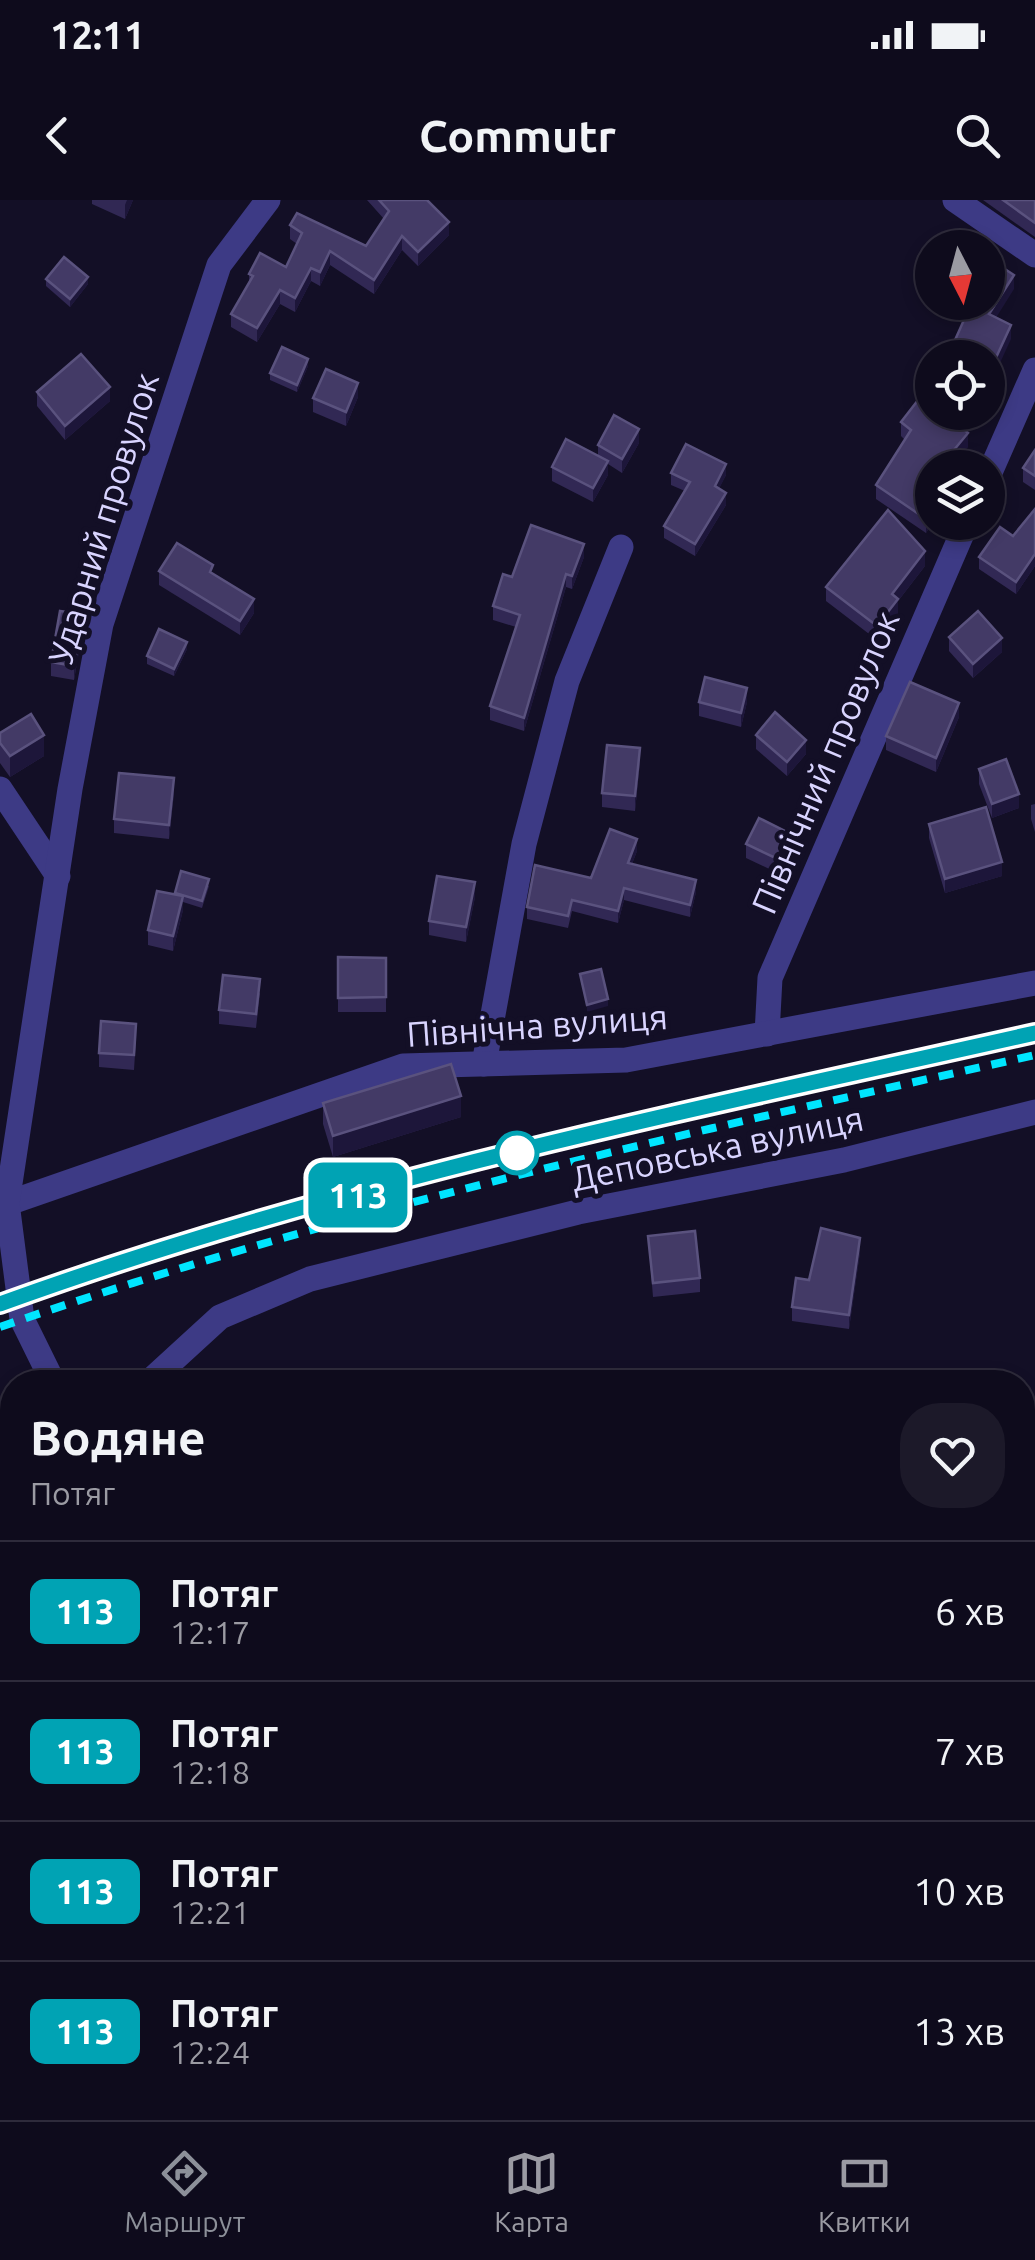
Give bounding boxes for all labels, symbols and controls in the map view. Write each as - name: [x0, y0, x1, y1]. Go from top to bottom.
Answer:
- text: 12:11: [50, 14, 145, 56]
- icon: back: [30, 108, 85, 163]
- icon: search: [950, 108, 1005, 163]
- text: Commutr: [419, 110, 616, 161]
- north arrow: [915, 230, 1005, 320]
- map controls: [915, 230, 1005, 540]
- button: locate: [915, 340, 1005, 430]
- street label: Ударний провулок: [40, 368, 166, 668]
- button: layers: [915, 450, 1005, 540]
- street label: Північний провулок: [743, 605, 907, 919]
- street label: Північна вулиця: [405, 996, 669, 1054]
- street label: Деповська вулиця: [567, 1097, 867, 1199]
- unlabelled marker: [496, 1132, 538, 1174]
- line badge: 113: [300, 1162, 416, 1228]
- text: 113: [328, 1175, 388, 1215]
- button: heart: [900, 1403, 1005, 1508]
- text: Водяне: [30, 1410, 206, 1464]
- text: Потяг: [30, 1475, 115, 1511]
- text: Потяг: [170, 1572, 278, 1614]
- text: 6 хв: [935, 1590, 1005, 1632]
- text: 113: [55, 1591, 115, 1631]
- text: 12:17: [170, 1614, 250, 1650]
- text: Потяг: [170, 1712, 278, 1754]
- text: 7 хв: [935, 1730, 1005, 1772]
- text: 113: [55, 1731, 115, 1771]
- text: 12:18: [170, 1754, 250, 1790]
- text: Потяг: [170, 1852, 278, 1894]
- text: 10 хв: [913, 1870, 1005, 1912]
- text: 113: [55, 1871, 115, 1911]
- text: 12:21: [170, 1894, 250, 1930]
- text: Потяг: [170, 1992, 278, 2034]
- text: 13 хв: [913, 2010, 1005, 2052]
- text: 113: [55, 2011, 115, 2051]
- text: 12:24: [170, 2034, 250, 2070]
- tab: Маршрут: [125, 2146, 245, 2237]
- tab: Карта: [494, 2146, 569, 2237]
- tab: Квитки: [818, 2146, 910, 2237]

